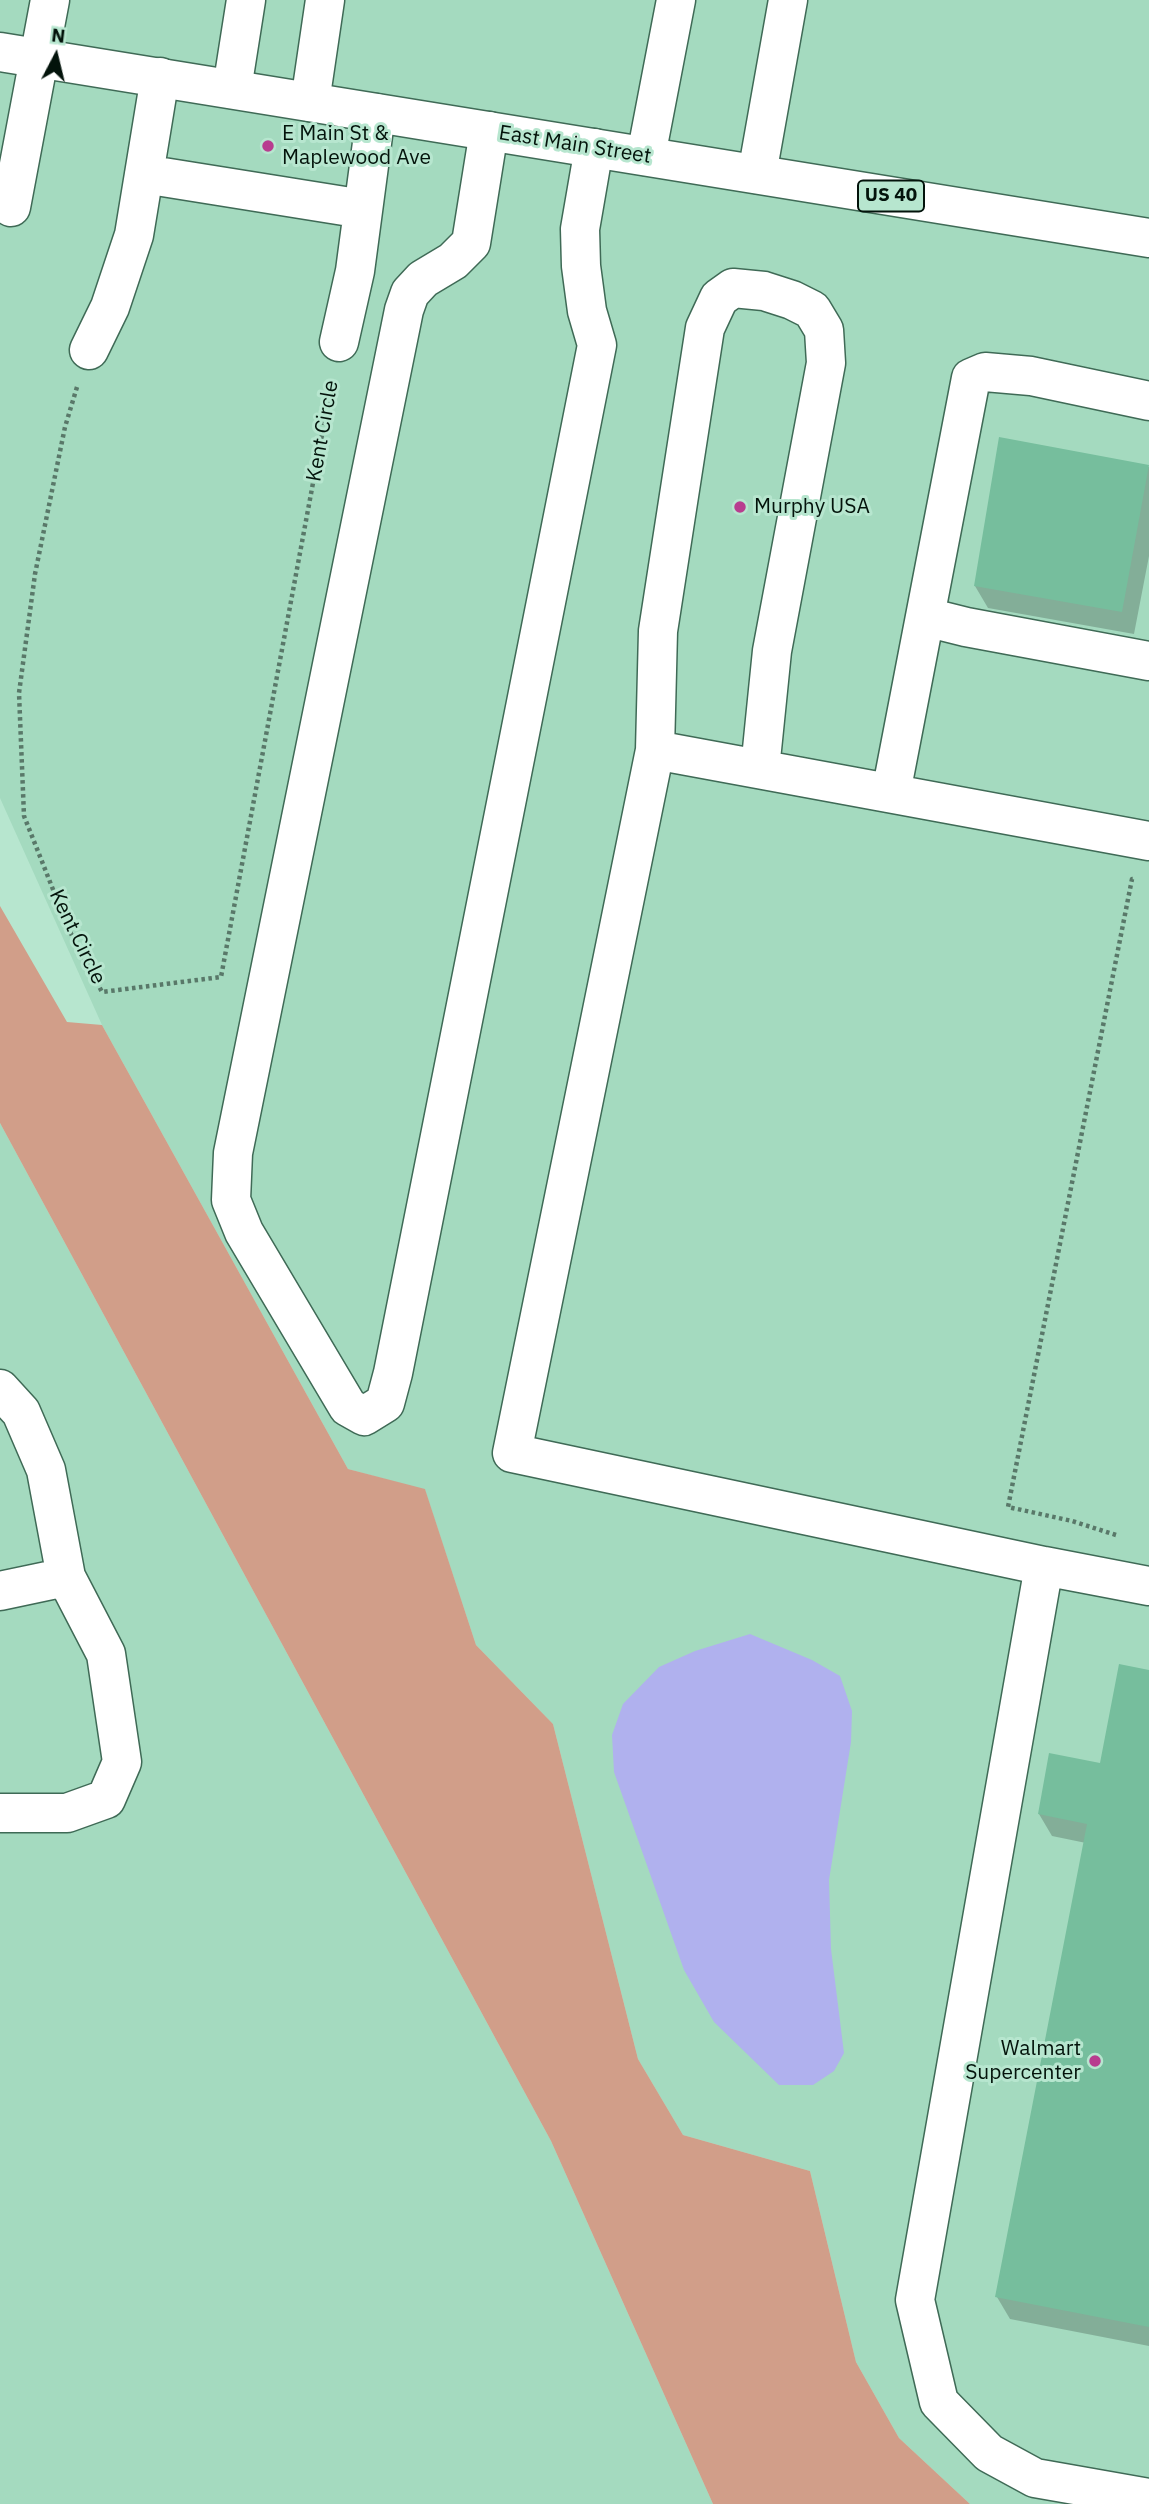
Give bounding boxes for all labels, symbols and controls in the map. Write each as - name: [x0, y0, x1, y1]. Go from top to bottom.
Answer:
- north arrow: [21, 21, 91, 91]
- text: N: [50, 22, 67, 48]
- place label: E Main St & Maplewood Ave: [282, 121, 431, 171]
- street label: East Main Street: [497, 121, 653, 169]
- marker: E Main St & Maplewood Ave: [260, 138, 276, 154]
- road number: US 40: [858, 180, 924, 212]
- street label: Kent Circle: [302, 378, 344, 484]
- place label: Murphy USA: [754, 494, 870, 520]
- marker: Murphy USA: [732, 499, 748, 515]
- street label: Kent Circle: [43, 886, 111, 988]
- place label: Walmart Supercenter: [965, 2036, 1081, 2086]
- marker: Walmart Supercenter: [1087, 2053, 1103, 2069]

